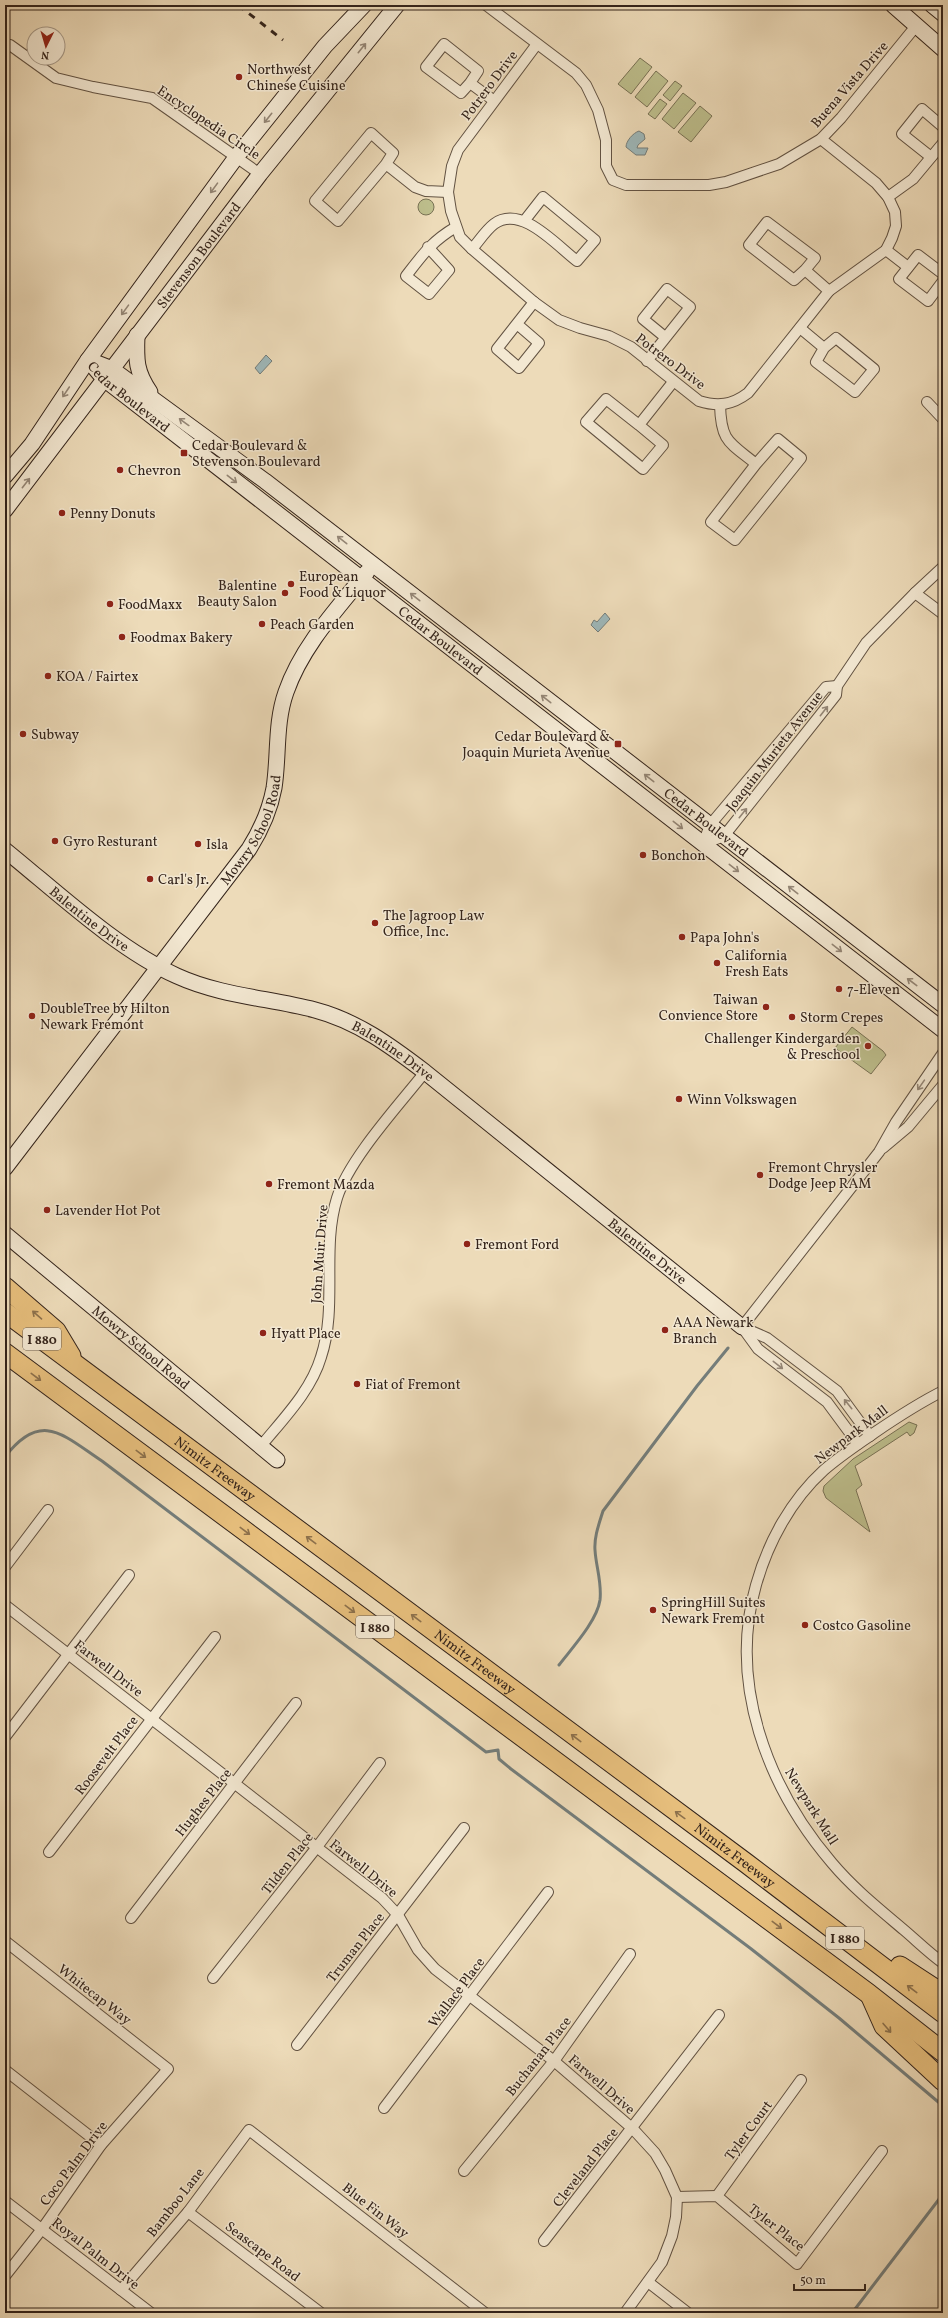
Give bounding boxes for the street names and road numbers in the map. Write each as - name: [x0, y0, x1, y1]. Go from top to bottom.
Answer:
- street label: Buena Vista Drive: [807, 37, 893, 132]
- street label: Potrero Drive: [458, 47, 523, 125]
- street label: Encyclopedia Circle: [153, 82, 264, 165]
- street label: Stevenson Boulevard: [153, 199, 246, 313]
- street label: Potrero Drive: [631, 330, 709, 395]
- street label: Cedar Boulevard: [82, 358, 173, 438]
- street label: Cedar Boulevard: [394, 603, 486, 680]
- street label: Joaquin Murieta Avenue: [722, 688, 828, 816]
- street label: Mowry School Road: [217, 774, 287, 890]
- street label: Cedar Boulevard: [659, 784, 752, 862]
- street label: Balentine Drive: [45, 883, 133, 957]
- street label: Balentine Drive: [348, 1017, 438, 1087]
- street label: John Muir Drive: [308, 1204, 333, 1304]
- street label: Balentine Drive: [603, 1215, 690, 1290]
- street label: Mowry School Road: [87, 1302, 193, 1395]
- road number: I 880: [23, 1328, 61, 1350]
- street label: Newpark Mall: [811, 1401, 893, 1469]
- street label: Nimitz Freeway: [170, 1433, 259, 1506]
- road number: I 880: [356, 1616, 394, 1638]
- street label: Nimitz Freeway: [430, 1626, 519, 1700]
- street label: Farwell Drive: [70, 1636, 147, 1702]
- street label: Roosevelt Place: [71, 1712, 143, 1799]
- street label: Hughes Place: [172, 1765, 237, 1841]
- street label: Newpark Mall: [780, 1765, 842, 1849]
- street label: Nimitz Freeway: [690, 1820, 779, 1893]
- street label: Tilden Place: [258, 1829, 319, 1899]
- street label: Farwell Drive: [325, 1836, 401, 1903]
- street label: Truman Place: [323, 1909, 390, 1987]
- road number: I 880: [826, 1927, 864, 1949]
- street label: Wallace Place: [425, 1954, 490, 2032]
- street label: Whitecap Way: [53, 1960, 135, 2030]
- street label: Buchanan Place: [502, 2013, 577, 2101]
- street label: Farwell Drive: [564, 2051, 639, 2120]
- street label: Tyler Court: [721, 2097, 777, 2165]
- street label: Coco Palm Drive: [36, 2117, 113, 2210]
- street label: Cleveland Place: [549, 2124, 623, 2212]
- street label: Bamboo Lane: [143, 2164, 210, 2242]
- street label: Blue Fin Way: [338, 2179, 413, 2243]
- street label: Tyler Place: [744, 2200, 809, 2256]
- street label: Royal Palm Drive: [47, 2214, 143, 2295]
- street label: Seascape Road: [221, 2218, 304, 2287]

